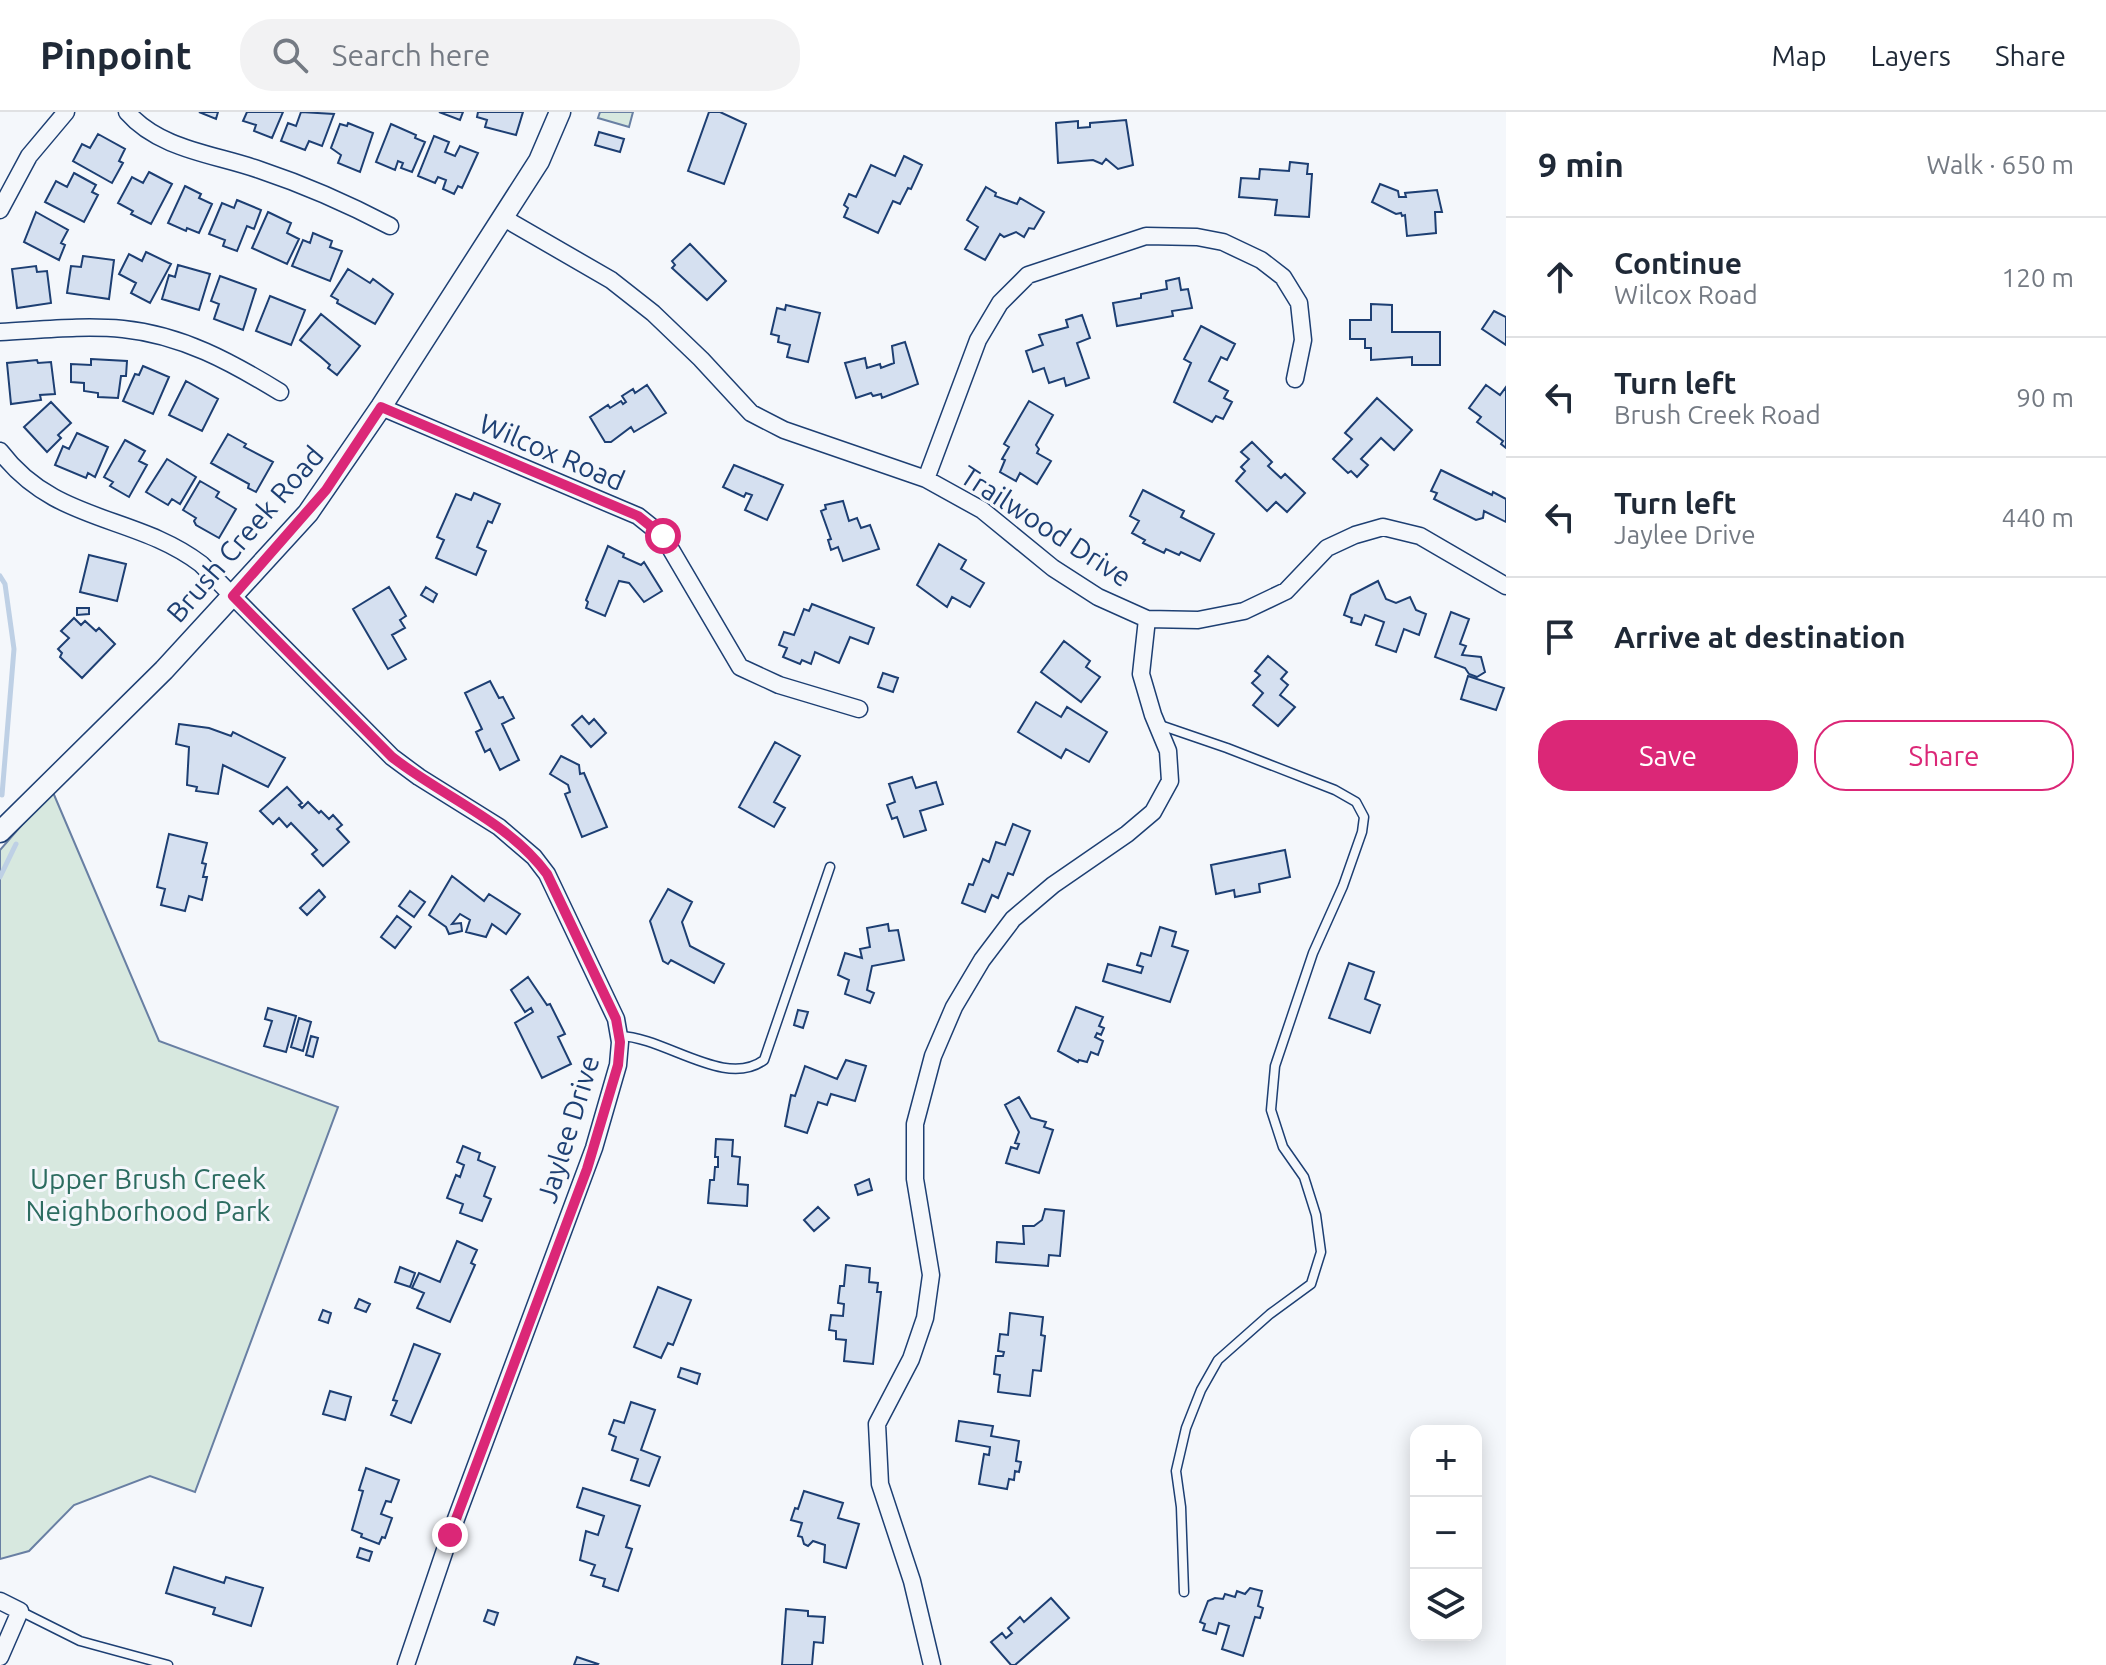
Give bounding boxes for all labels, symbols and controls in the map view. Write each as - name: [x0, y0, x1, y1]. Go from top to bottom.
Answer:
- search box: [240, 19, 800, 91]
- icon: search: [268, 33, 312, 77]
- text: Pinpoint: [40, 34, 192, 76]
- text: Search here: [332, 38, 490, 72]
- text: Map: [1771, 40, 1827, 71]
- text: Layers: [1871, 40, 1951, 71]
- text: Share: [1995, 40, 2066, 71]
- text: 9 min: [1538, 145, 1624, 183]
- text: Walk · 650 m: [1926, 150, 2074, 179]
- text: Continue: [1614, 246, 1742, 280]
- icon: ahead: [1538, 255, 1582, 299]
- text: 120 m: [2002, 263, 2074, 292]
- text: Wilcox Road: [1614, 280, 1758, 309]
- text: Turn left: [1614, 366, 1736, 400]
- icon: left: [1538, 375, 1582, 419]
- text: 90 m: [2016, 383, 2074, 412]
- text: Brush Creek Road: [1614, 400, 1821, 429]
- street label: Wilcox Road: [475, 407, 629, 496]
- street label: Brush Creek Road: [160, 439, 329, 628]
- street label: Trailwood Drive: [955, 459, 1137, 592]
- text: Turn left: [1614, 486, 1736, 520]
- icon: left: [1538, 495, 1582, 539]
- text: 440 m: [2002, 503, 2074, 532]
- route start: [645, 518, 681, 554]
- text: Jaylee Drive: [1614, 520, 1756, 549]
- icon: arrive: [1538, 615, 1582, 659]
- text: Arrive at destination: [1614, 620, 1906, 654]
- button: Save: [1538, 720, 1798, 791]
- button: Share: [1814, 720, 2074, 791]
- street label: Jaylee Drive: [530, 1051, 605, 1206]
- park label: Upper Brush Creek Neighborhood Park: [26, 1163, 270, 1226]
- map controls: [1410, 1425, 1482, 1641]
- button: +: [1410, 1425, 1482, 1497]
- button: −: [1410, 1497, 1482, 1569]
- route end: [432, 1517, 468, 1553]
- button: layers: [1410, 1569, 1482, 1641]

